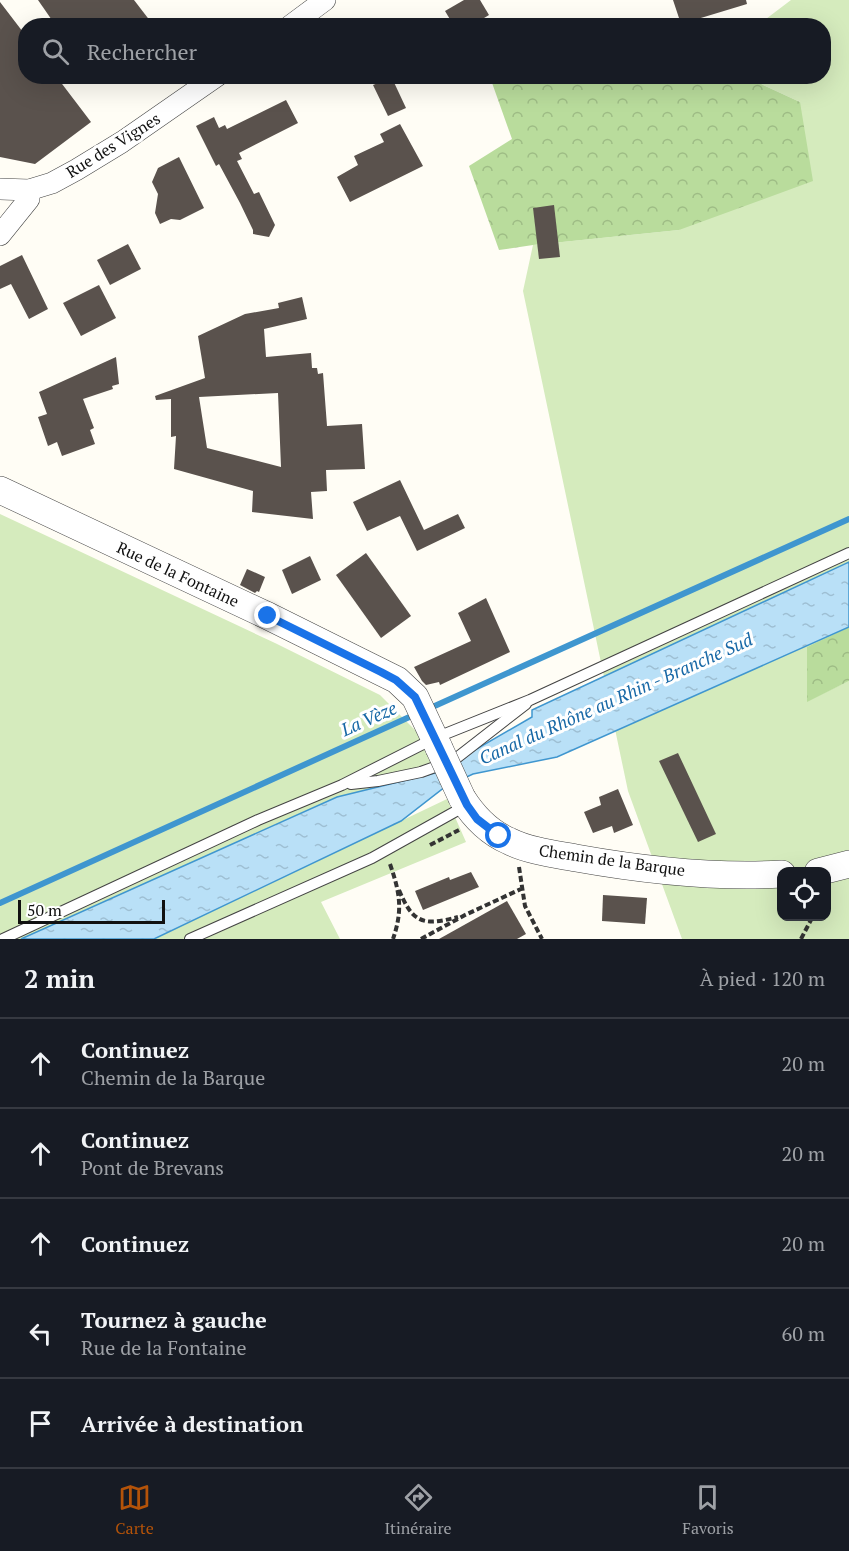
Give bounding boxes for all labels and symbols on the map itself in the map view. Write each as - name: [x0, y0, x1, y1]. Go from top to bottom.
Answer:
- street label: Rue des Vignes: [62, 107, 164, 183]
- street label: Rue de la Fontaine: [113, 536, 243, 612]
- route end: [254, 602, 280, 628]
- water label: Canal du Rhône au Rhin - Branche Sud: [475, 627, 757, 769]
- water label: La Vèze: [336, 695, 400, 741]
- route start: [485, 822, 511, 848]
- street label: Chemin de la Barque: [537, 839, 687, 881]
- scale bar: [18, 897, 165, 924]

